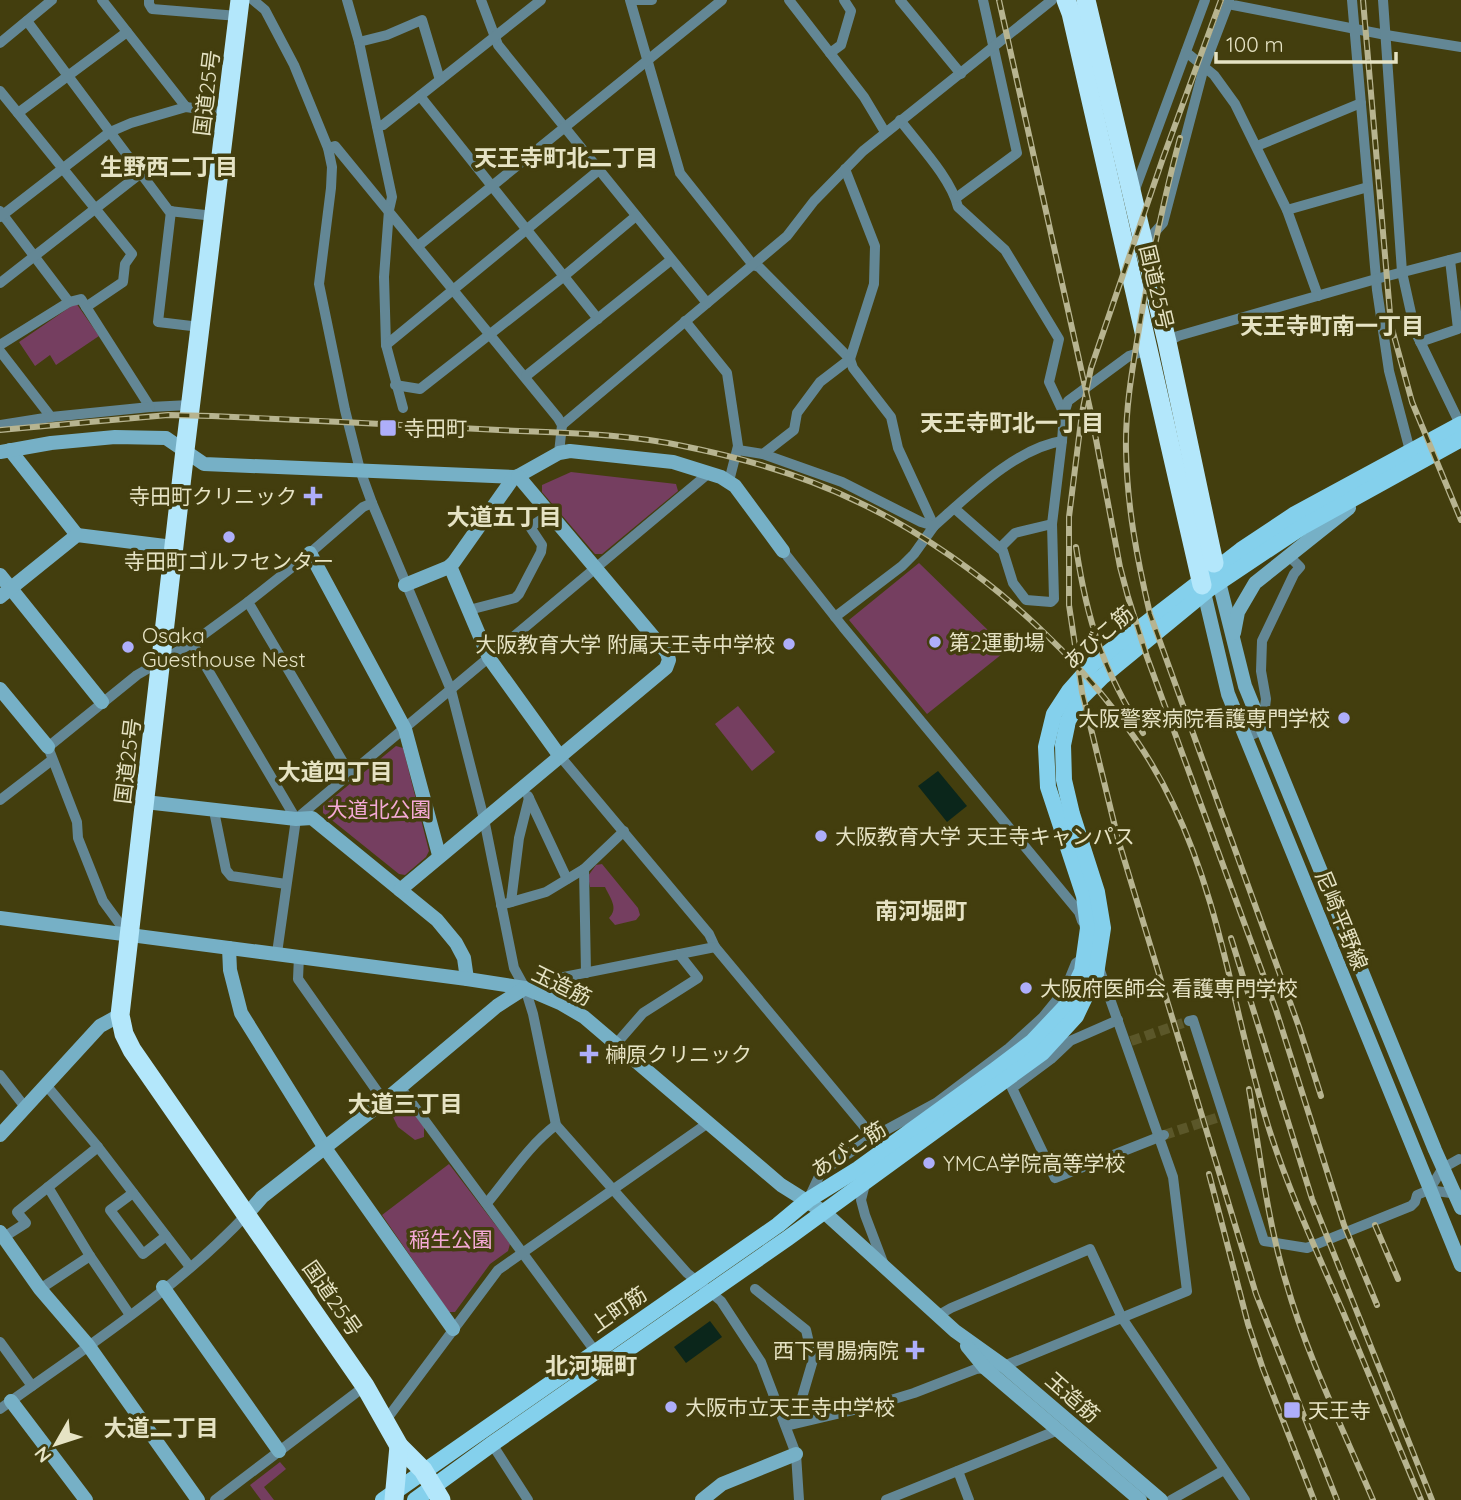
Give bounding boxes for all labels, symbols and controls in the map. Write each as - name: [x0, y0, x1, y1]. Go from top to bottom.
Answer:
- scale bar: [1216, 21, 1396, 65]
- text: 100 m: [1226, 31, 1284, 57]
- street label: 国道25号: [188, 49, 224, 137]
- district label: 天王寺町北二丁目: [474, 143, 658, 172]
- district label: 生野西二丁目: [100, 152, 238, 181]
- street label: 国道25号: [1135, 242, 1179, 332]
- district label: 天王寺町南一丁目: [1240, 311, 1424, 340]
- district label: 天王寺町北一丁目: [920, 408, 1104, 437]
- place label: 寺田町: [404, 415, 467, 441]
- marker: 寺田町: [378, 418, 398, 438]
- place label: 寺田町クリニック: [129, 483, 297, 509]
- marker: 寺田町クリニック: [303, 486, 323, 506]
- district label: 大道五丁目: [447, 502, 562, 531]
- marker: 寺田町ゴルフセンター: [221, 529, 237, 545]
- place label: 寺田町ゴルフセンター: [124, 548, 334, 574]
- street label: あびこ筋: [1058, 600, 1138, 674]
- place label: Osaka Guesthouse Nest: [142, 622, 306, 672]
- place label: 第2運動場: [949, 629, 1045, 655]
- place label: 大阪教育大学 附属天王寺中学校: [475, 631, 775, 657]
- marker: 第2運動場: [927, 634, 943, 650]
- marker: 大阪教育大学 附属天王寺中学校: [781, 636, 797, 652]
- marker: Osaka Guesthouse Nest: [120, 639, 136, 655]
- place label: 大阪警察病院看護専門学校: [1078, 705, 1330, 731]
- marker: 大阪警察病院看護専門学校: [1336, 710, 1352, 726]
- street label: 国道25号: [109, 717, 145, 805]
- district label: 大道四丁目: [278, 757, 393, 786]
- park label: 大道北公園: [327, 796, 432, 822]
- place label: 大阪教育大学 天王寺キャンパス: [835, 823, 1135, 849]
- marker: 大阪教育大学 天王寺キャンパス: [813, 828, 829, 844]
- street label: 尼崎平野線: [1310, 866, 1374, 974]
- district label: 南河堀町: [875, 896, 967, 925]
- street label: 玉造筋: [528, 960, 596, 1010]
- place label: 大阪府医師会 看護専門学校: [1040, 975, 1298, 1001]
- marker: 大阪府医師会 看護専門学校: [1018, 980, 1034, 996]
- place label: 榊原クリニック: [605, 1041, 752, 1067]
- marker: 榊原クリニック: [579, 1044, 599, 1064]
- district label: 大道三丁目: [348, 1089, 463, 1118]
- street label: あびこ筋: [806, 1115, 890, 1183]
- place label: YMCA学院高等学校: [943, 1150, 1125, 1176]
- marker: YMCA学院高等学校: [921, 1155, 937, 1171]
- park label: 稲生公園: [409, 1226, 493, 1252]
- street label: 国道25号: [298, 1255, 368, 1341]
- street label: 上町筋: [585, 1280, 651, 1338]
- place label: 西下胃腸病院: [773, 1337, 899, 1363]
- marker: 西下胃腸病院: [905, 1340, 925, 1360]
- district label: 北河堀町: [545, 1351, 637, 1380]
- street label: 玉造筋: [1041, 1367, 1105, 1427]
- place label: 大阪市立天王寺中学校: [685, 1394, 895, 1420]
- place label: 天王寺: [1308, 1397, 1371, 1423]
- marker: 大阪市立天王寺中学校: [663, 1399, 679, 1415]
- marker: 天王寺: [1282, 1400, 1302, 1420]
- north arrow: [21, 1409, 91, 1479]
- district label: 大道二丁目: [104, 1413, 219, 1442]
- text: N: [29, 1442, 57, 1468]

